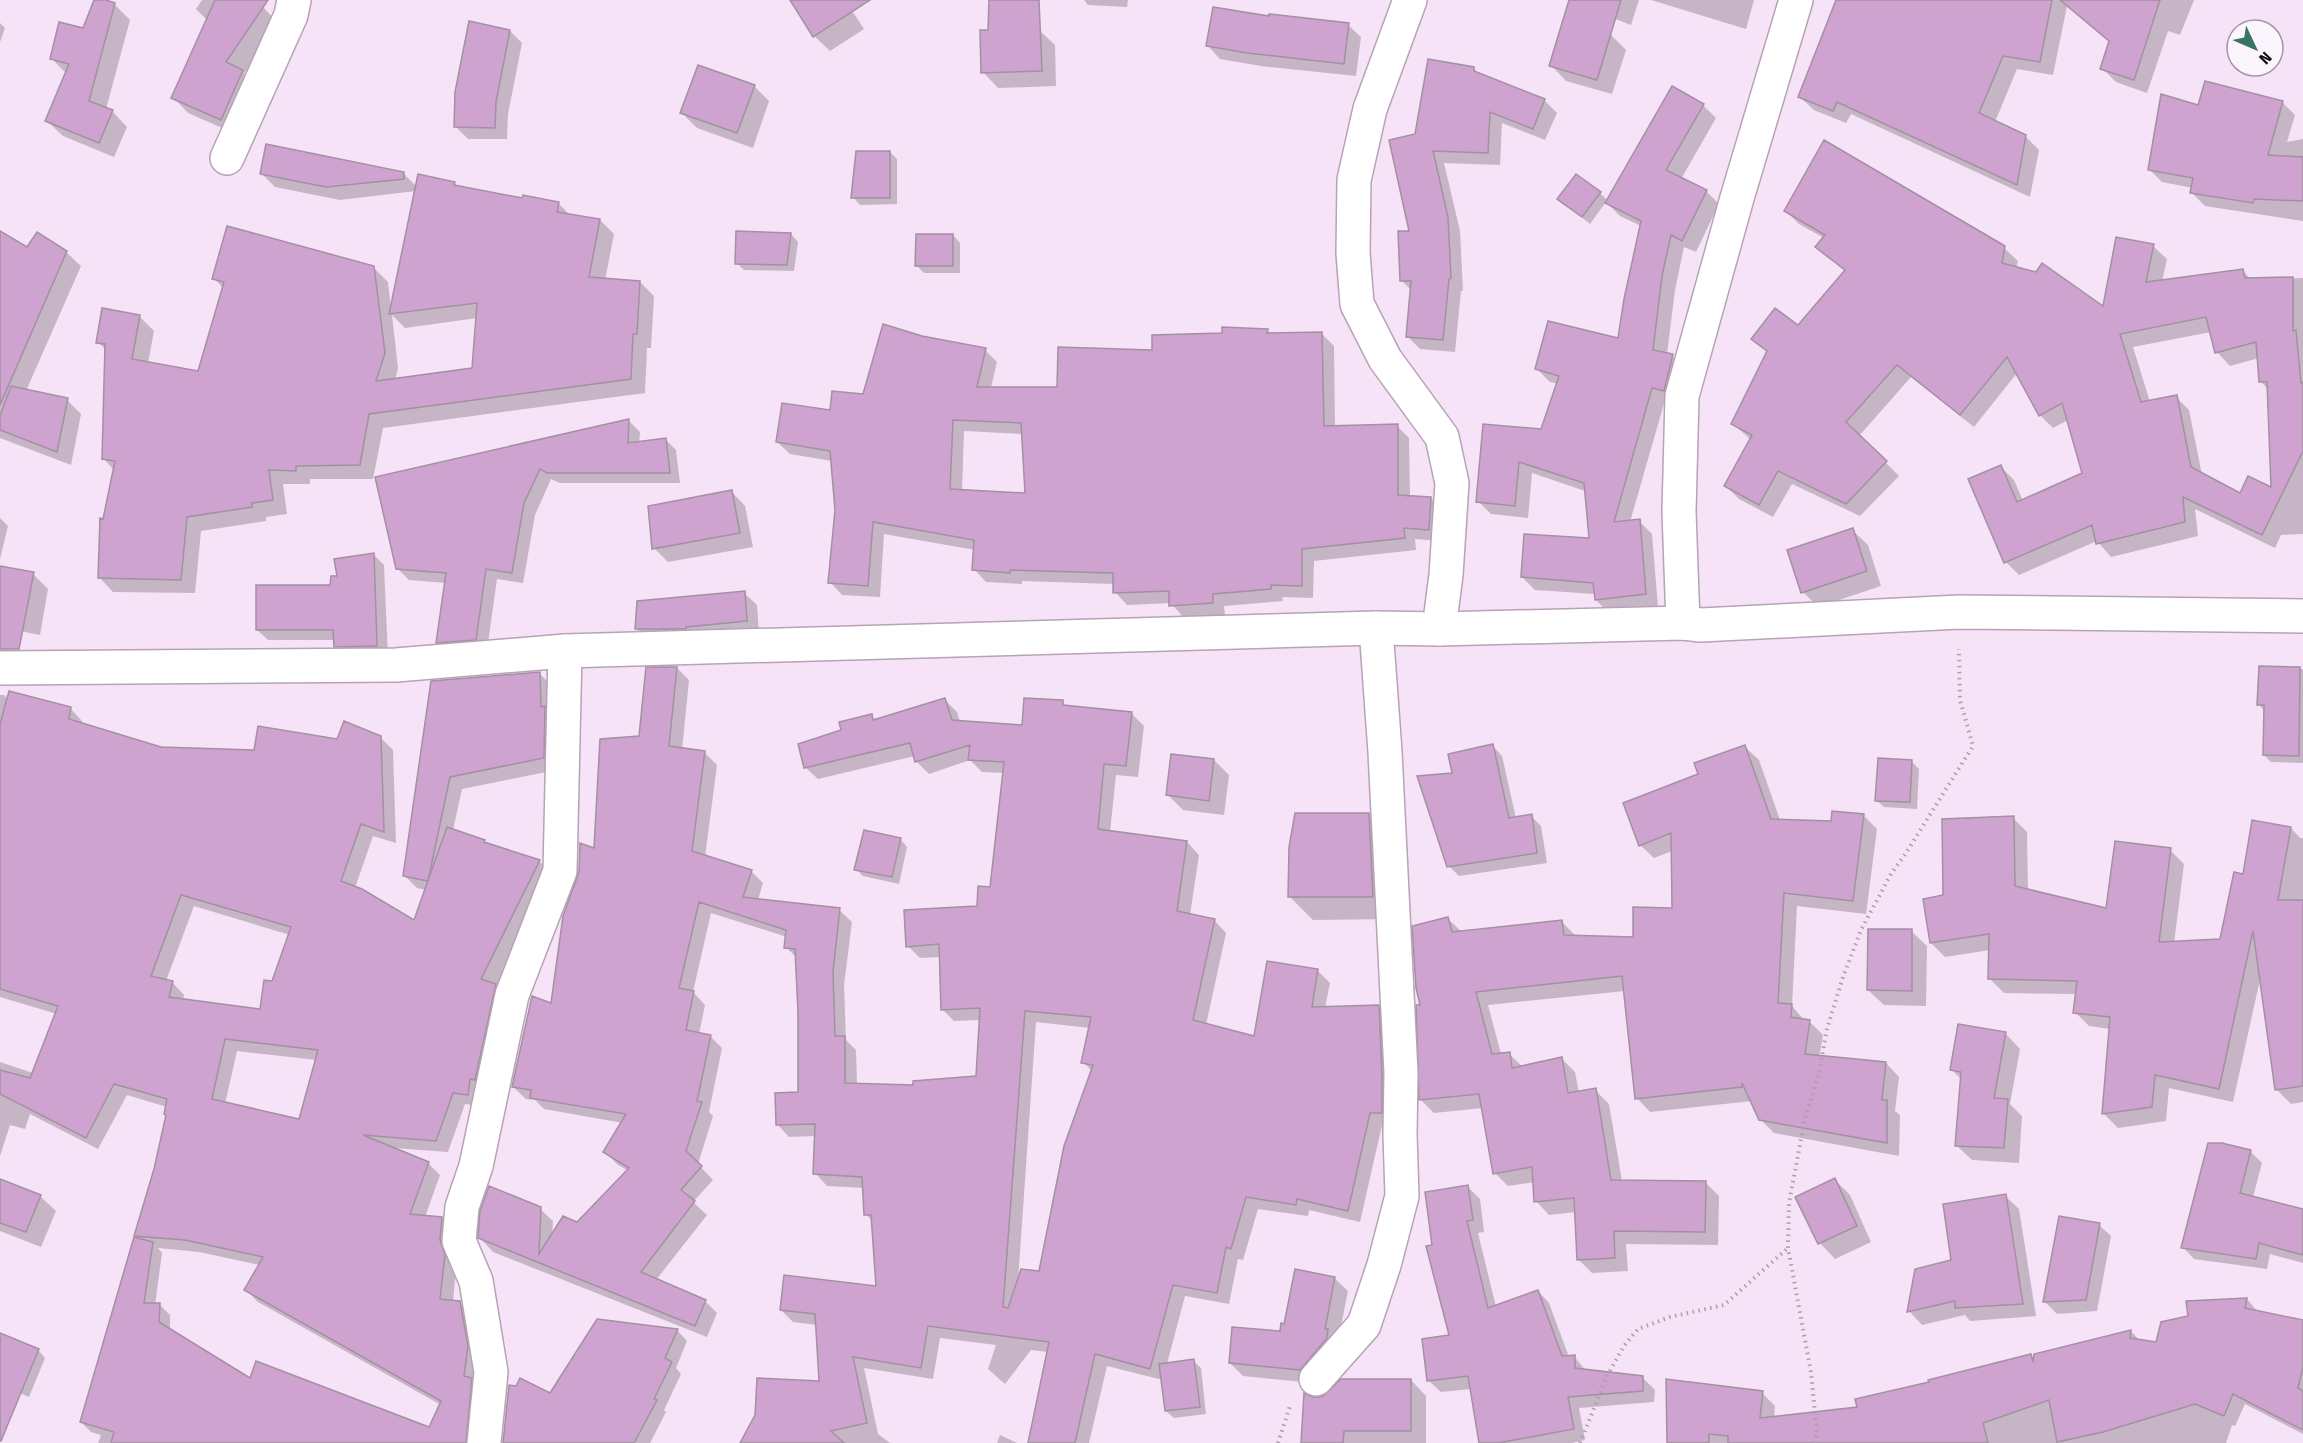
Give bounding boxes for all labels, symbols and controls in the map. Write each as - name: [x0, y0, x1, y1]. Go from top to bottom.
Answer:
- north arrow: [2225, 18, 2285, 78]
- text: N: [2255, 48, 2276, 68]

